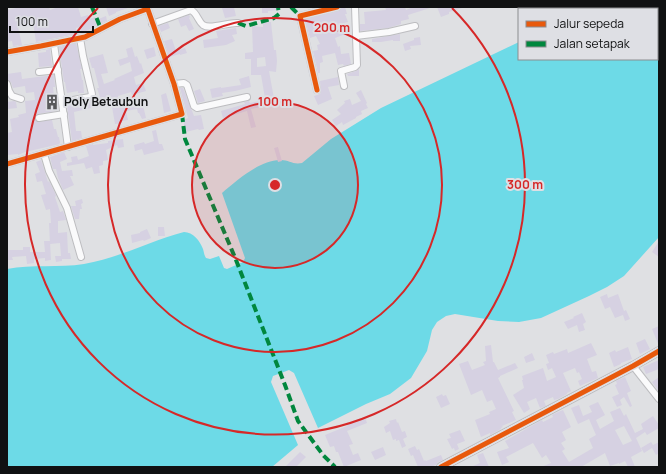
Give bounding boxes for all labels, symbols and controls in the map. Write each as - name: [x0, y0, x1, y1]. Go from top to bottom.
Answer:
- scale bar: [10, 8, 93, 34]
- legend: [518, 8, 658, 60]
- text: 100 m: [16, 13, 48, 30]
- text: Jalur sepeda: [554, 15, 624, 32]
- text: 200 m: [314, 19, 350, 36]
- text: Jalan setapak: [554, 35, 631, 52]
- building icon: Poly Betaubun: [43, 93, 61, 111]
- place label: Poly Betaubun: [64, 93, 148, 110]
- text: 100 m: [258, 93, 292, 110]
- text: 300 m: [507, 176, 543, 193]
- centre of rings: [268, 178, 282, 192]

